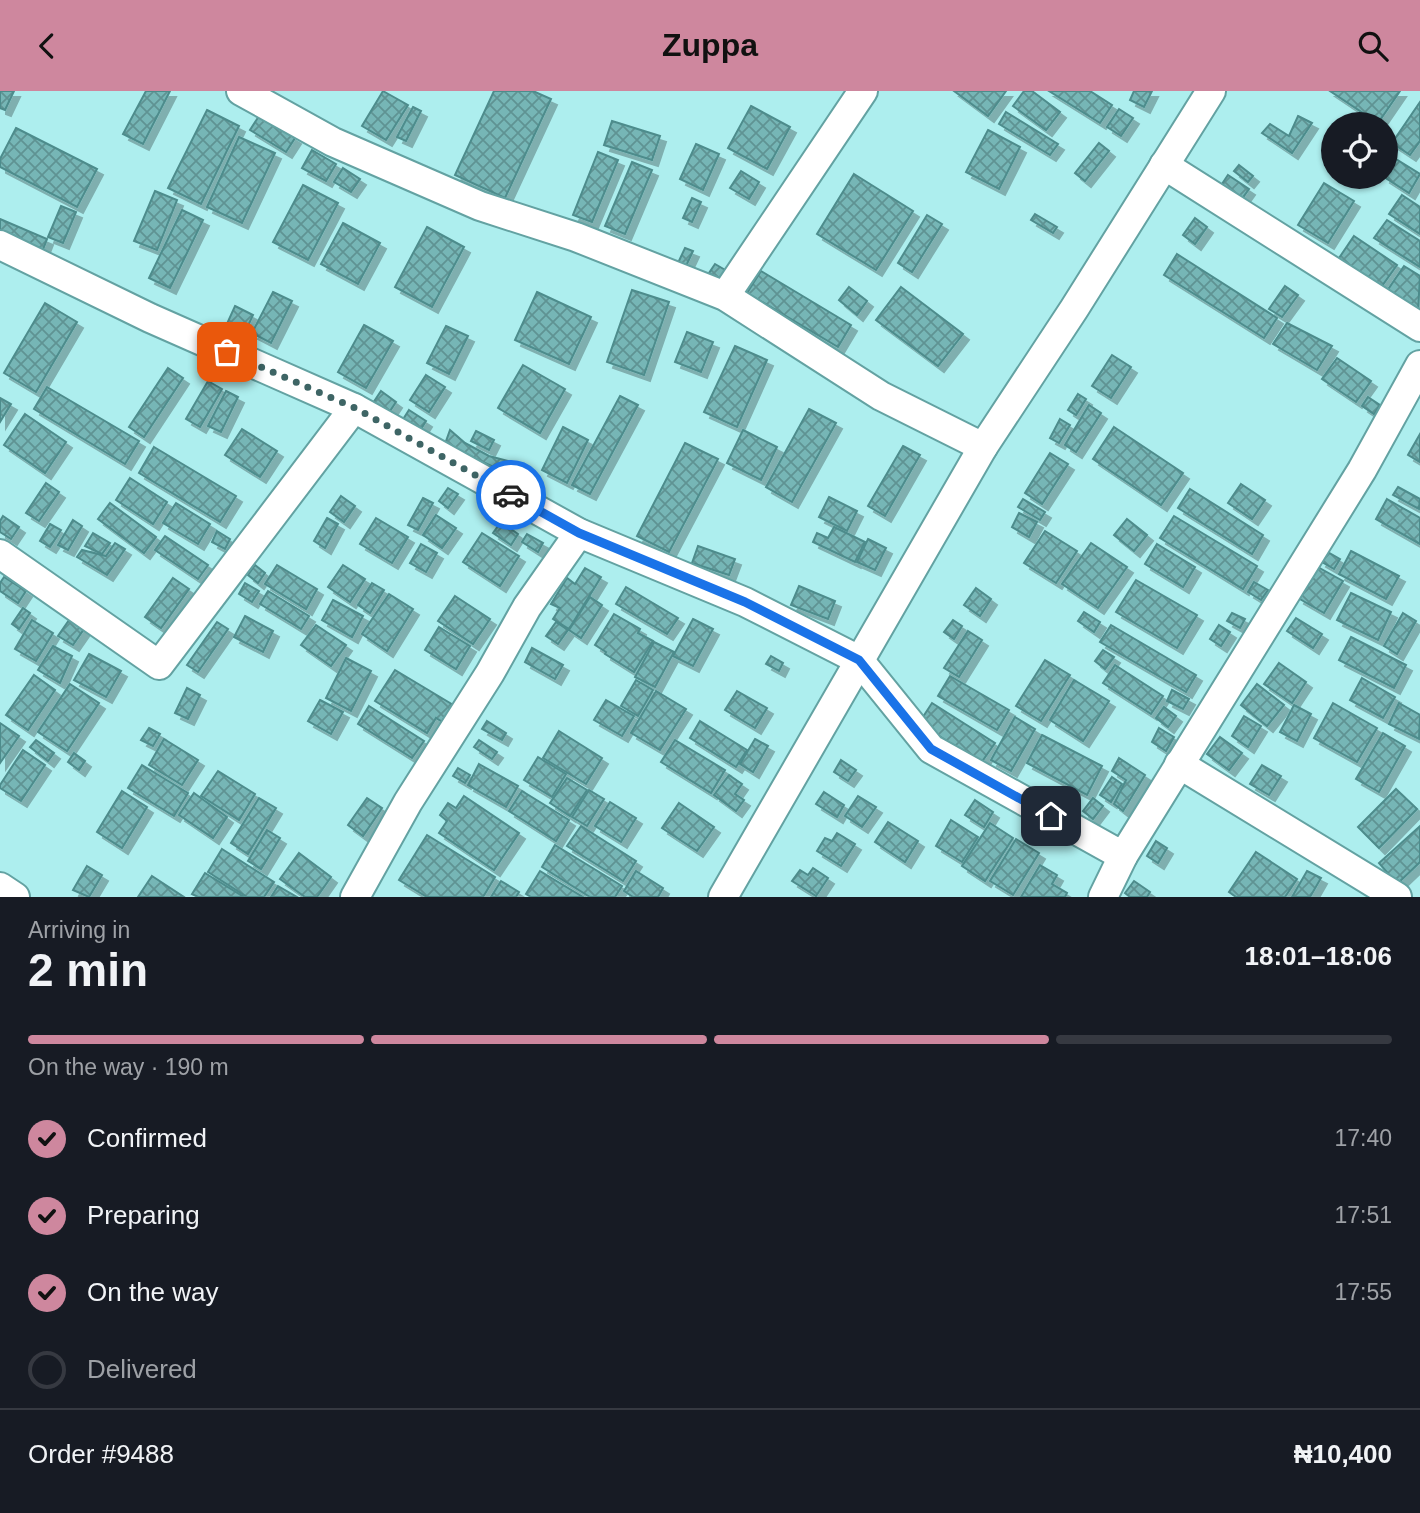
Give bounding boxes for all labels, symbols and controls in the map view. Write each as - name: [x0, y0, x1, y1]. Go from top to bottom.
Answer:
- icon: back: [28, 27, 66, 65]
- text: Zuppa: [662, 27, 758, 63]
- icon: search: [1354, 27, 1392, 65]
- map controls: [1321, 112, 1398, 189]
- button: locate: [1321, 112, 1398, 189]
- pin: [197, 322, 257, 382]
- icon: bag: [208, 333, 246, 371]
- courier: [476, 460, 546, 530]
- icon: car: [492, 476, 530, 514]
- pin: [1021, 786, 1081, 846]
- icon: home: [1032, 797, 1070, 835]
- text: Arriving in: [28, 917, 130, 943]
- text: 18:01–18:06: [1245, 941, 1392, 971]
- text: 2 min: [28, 944, 148, 996]
- text: On the way · 190 m: [28, 1054, 229, 1080]
- icon: check: [28, 1120, 66, 1158]
- text: Confirmed: [87, 1123, 207, 1153]
- text: 17:40: [1334, 1125, 1392, 1151]
- icon: check: [28, 1197, 66, 1235]
- text: Preparing: [87, 1200, 200, 1230]
- text: 17:51: [1334, 1202, 1392, 1228]
- icon: check: [28, 1274, 66, 1312]
- text: On the way: [87, 1277, 219, 1307]
- text: 17:55: [1334, 1279, 1392, 1305]
- text: Delivered: [87, 1354, 197, 1384]
- text: Order #9488: [28, 1439, 174, 1469]
- text: ₦10,400: [1294, 1439, 1392, 1469]

